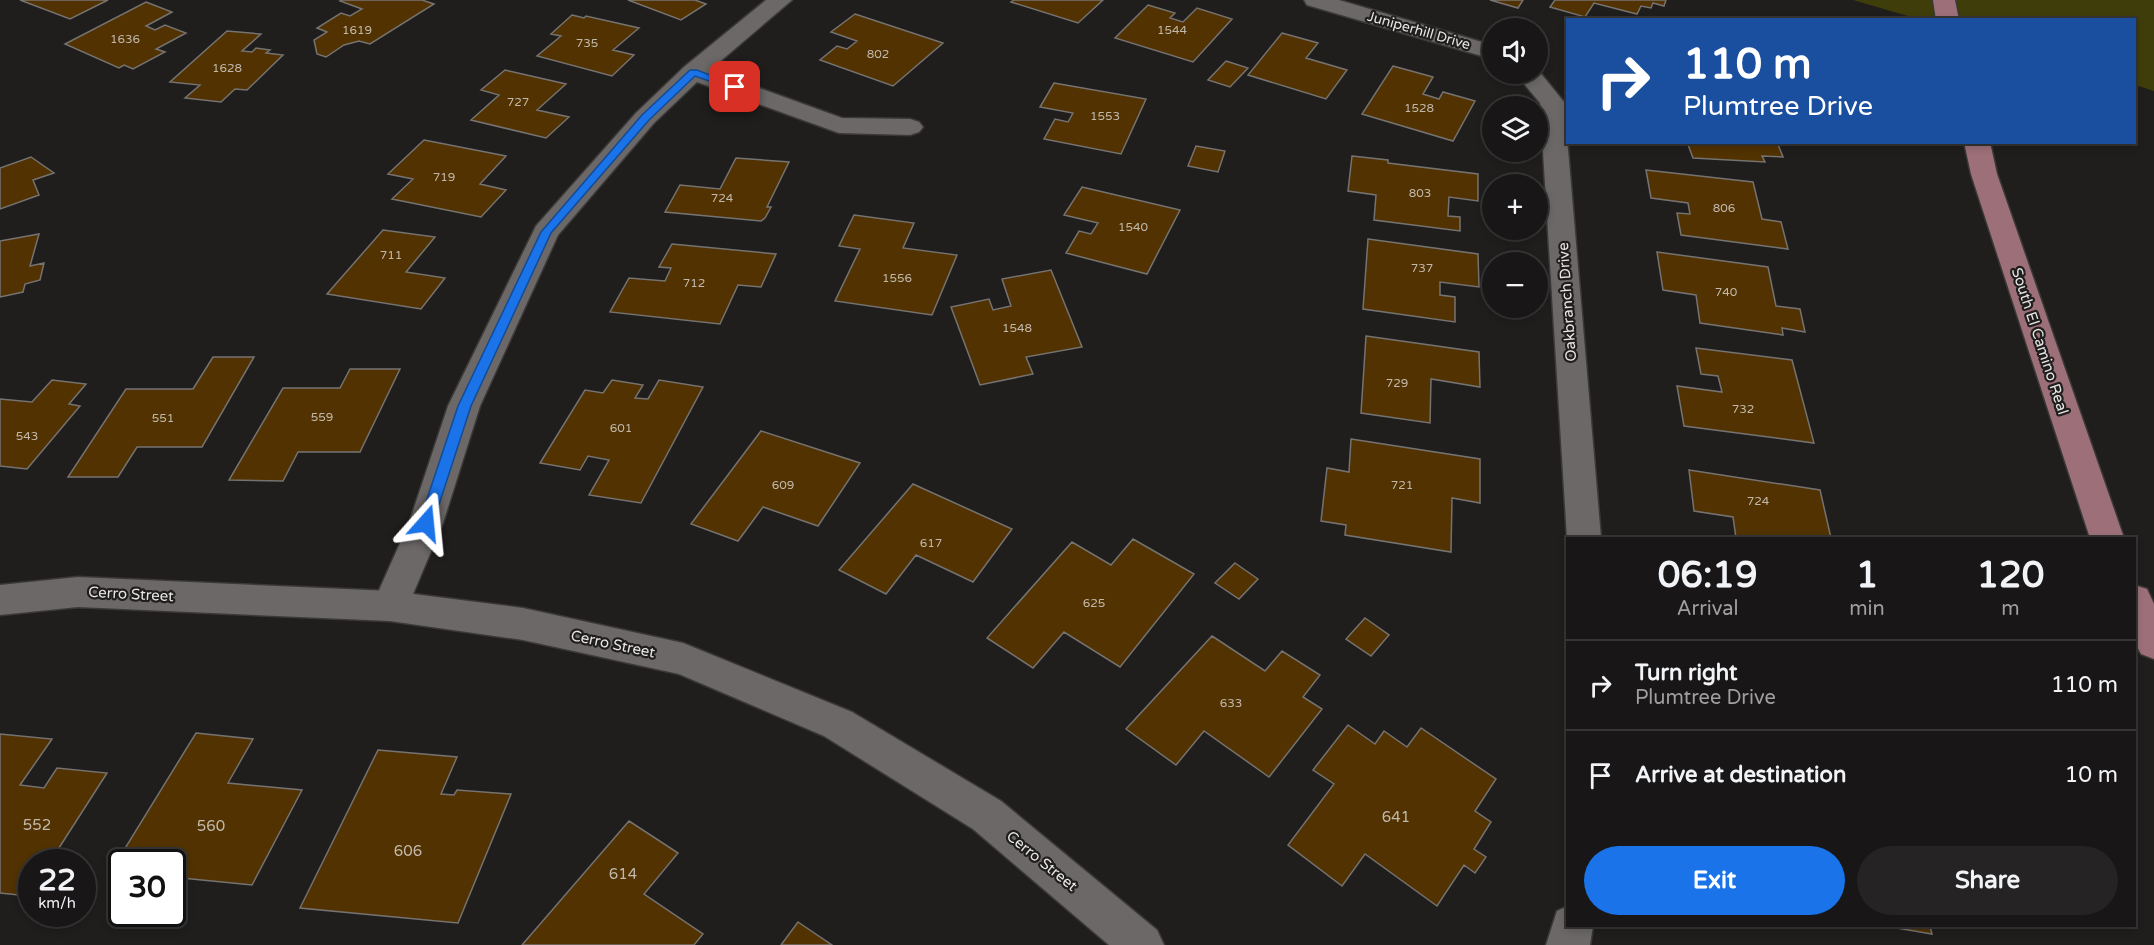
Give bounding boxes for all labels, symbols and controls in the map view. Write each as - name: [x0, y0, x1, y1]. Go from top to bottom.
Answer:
- street label: Juniperhill Drive: [1365, 8, 1472, 53]
- map controls: [1482, 18, 1548, 318]
- button: sound: [1482, 18, 1548, 84]
- house number: 1619: [342, 23, 372, 37]
- house number: 1544: [1157, 23, 1188, 37]
- house number: 1636: [110, 32, 140, 46]
- house number: 735: [576, 36, 598, 50]
- text: 110 m: [1683, 39, 1812, 90]
- icon: right: [1584, 42, 1662, 120]
- house number: 802: [867, 47, 889, 61]
- house number: 1628: [212, 61, 242, 75]
- pin: [709, 61, 760, 112]
- icon: arrive: [718, 70, 751, 103]
- text: Plumtree Drive: [1683, 90, 1873, 123]
- house number: 727: [507, 95, 529, 109]
- button: layers: [1482, 96, 1548, 162]
- house number: 1528: [1404, 101, 1434, 115]
- house number: 1553: [1090, 109, 1120, 123]
- house number: 719: [433, 170, 455, 184]
- button: +: [1482, 174, 1548, 240]
- house number: 803: [1409, 186, 1431, 200]
- house number: 724: [711, 191, 734, 205]
- house number: 806: [1713, 201, 1735, 215]
- house number: 1540: [1118, 220, 1149, 234]
- street label: Oakbranch Drive: [1554, 242, 1580, 362]
- house number: 711: [380, 248, 402, 262]
- button: −: [1482, 252, 1548, 318]
- house number: 737: [1411, 261, 1433, 275]
- street label: South El Camino Real: [2008, 265, 2072, 417]
- house number: 1556: [882, 271, 912, 285]
- house number: 712: [683, 276, 705, 290]
- house number: 740: [1715, 285, 1738, 299]
- house number: 1548: [1002, 321, 1032, 335]
- house number: 729: [1386, 376, 1408, 390]
- house number: 732: [1732, 402, 1754, 416]
- house number: 559: [311, 410, 333, 424]
- house number: 551: [152, 411, 174, 425]
- house number: 601: [610, 421, 632, 435]
- house number: 543: [16, 429, 38, 443]
- house number: 609: [772, 478, 794, 492]
- house number: 721: [1391, 478, 1413, 492]
- position arrow: [394, 491, 458, 555]
- house number: 724: [1747, 494, 1770, 508]
- house number: 617: [920, 536, 942, 550]
- text: 06:19: [1658, 554, 1758, 597]
- text: 1: [1856, 554, 1878, 597]
- text: 120: [1976, 554, 2044, 597]
- street label: Cerro Street: [88, 583, 175, 605]
- house number: 625: [1083, 596, 1105, 610]
- text: Arrival: [1677, 597, 1739, 621]
- text: min: [1849, 597, 1885, 621]
- text: m: [2001, 597, 2020, 621]
- street label: Cerro Street: [569, 626, 657, 662]
- text: Turn right: [1635, 660, 1737, 686]
- icon: right: [1584, 669, 1617, 702]
- text: 110 m: [2051, 672, 2118, 698]
- text: Plumtree Drive: [1635, 686, 1776, 710]
- house number: 633: [1220, 696, 1242, 710]
- icon: arrive: [1584, 759, 1617, 792]
- text: Arrive at destination: [1635, 762, 1846, 788]
- text: 10 m: [2064, 762, 2118, 788]
- house number: 641: [1382, 808, 1410, 826]
- house number: 552: [23, 816, 51, 834]
- house number: 560: [197, 817, 225, 835]
- street label: Cerro Street: [1003, 827, 1081, 895]
- house number: 606: [394, 842, 422, 860]
- button: Exit: [1584, 846, 1845, 915]
- button: Share: [1857, 846, 2118, 915]
- speed limit sign: 30: [108, 849, 186, 927]
- text: 22: [38, 862, 76, 899]
- house number: 614: [609, 865, 637, 883]
- text: km/h: [38, 894, 76, 912]

